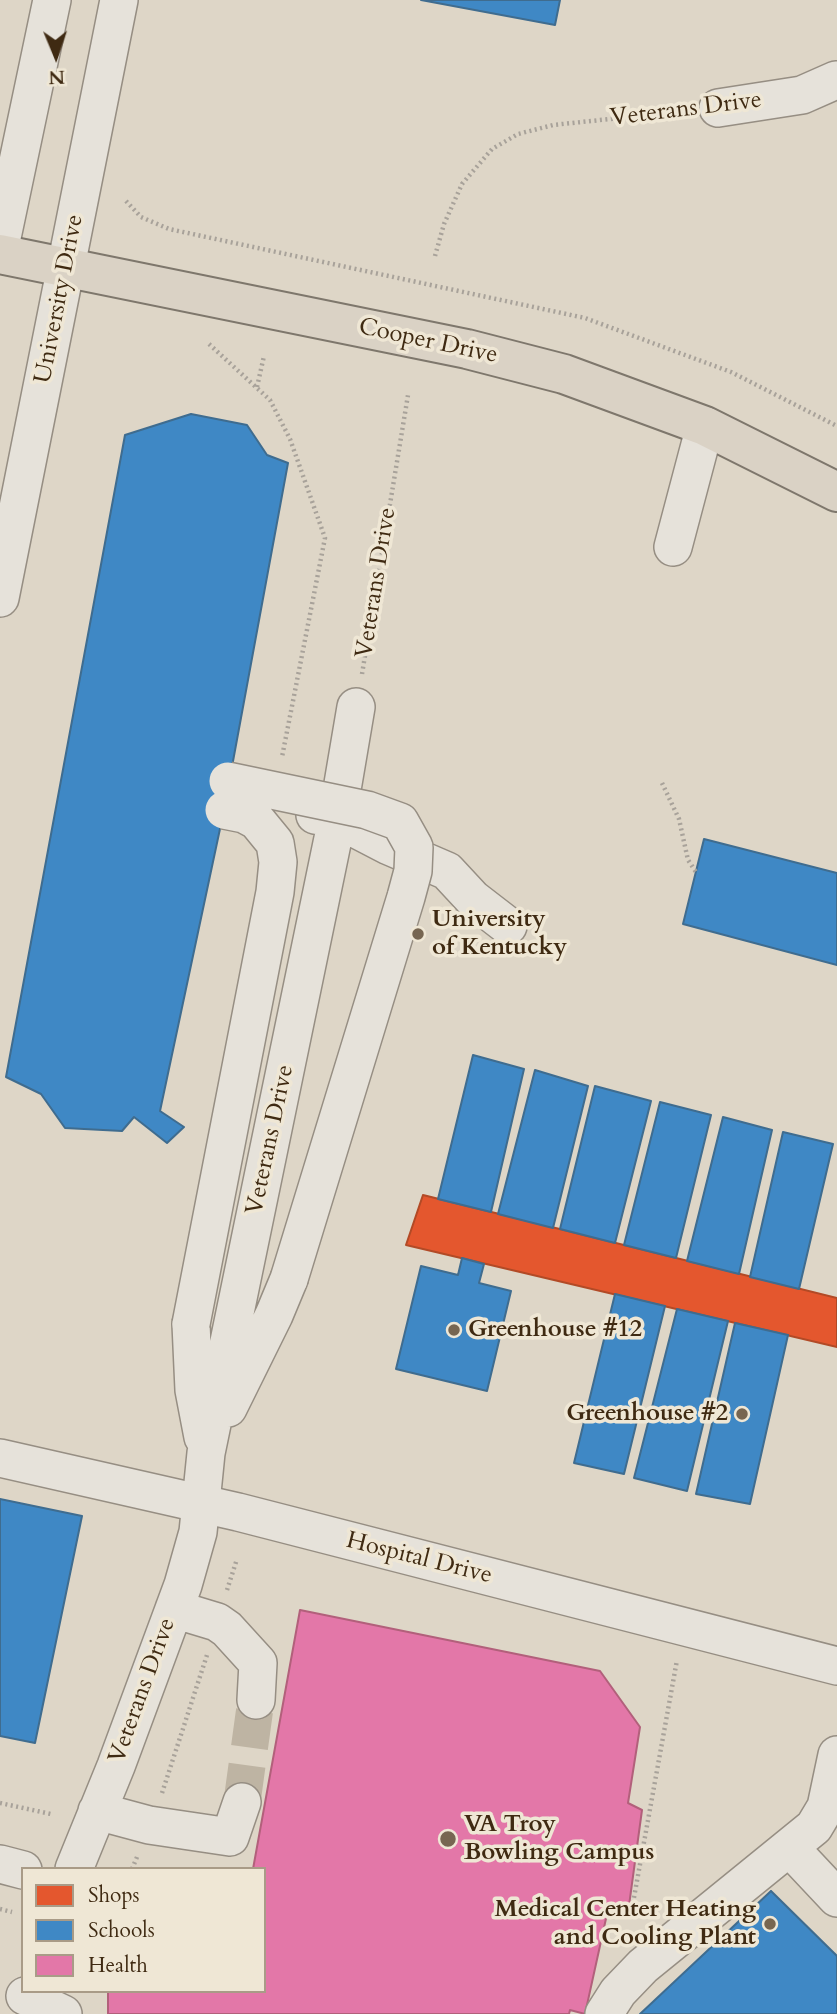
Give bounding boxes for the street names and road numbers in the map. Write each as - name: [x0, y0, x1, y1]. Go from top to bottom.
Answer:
- street label: Veterans Drive: [609, 86, 763, 134]
- street label: University Drive: [30, 212, 90, 386]
- street label: Cooper Drive: [356, 313, 500, 371]
- street label: Veterans Drive: [351, 506, 403, 660]
- street label: Veterans Drive: [241, 1063, 301, 1217]
- street label: Hospital Drive: [343, 1527, 495, 1591]
- street label: Veterans Drive: [103, 1615, 183, 1767]

